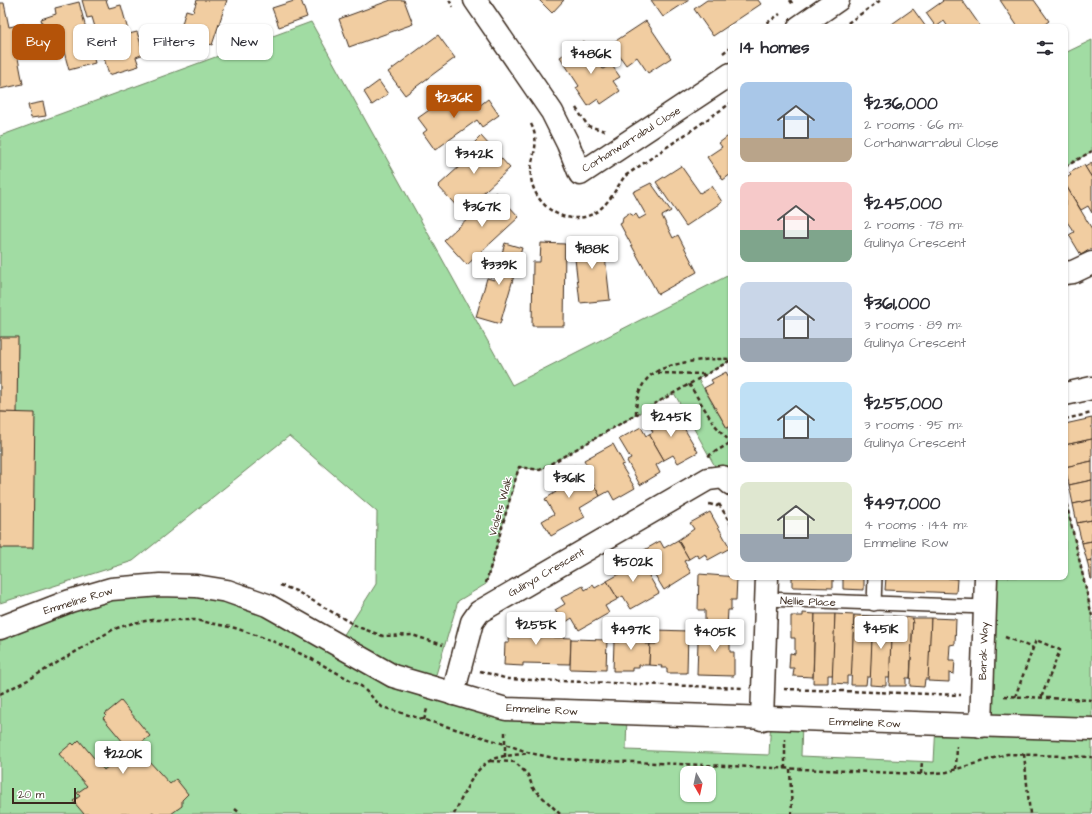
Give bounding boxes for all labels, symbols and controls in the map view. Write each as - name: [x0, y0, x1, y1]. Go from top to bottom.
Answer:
- chip: Buy: [12, 24, 65, 60]
- chip: Rent: [73, 24, 131, 60]
- chip: Filters: [139, 24, 209, 60]
- chip: New: [217, 24, 273, 60]
- text: 14 homes: [740, 36, 810, 60]
- icon: filters: [1034, 37, 1056, 59]
- pin: $486K: [563, 41, 619, 75]
- text: $486K: [571, 45, 611, 63]
- pin: $236K: [426, 85, 482, 119]
- text: $236K: [435, 89, 473, 107]
- text: $236,000: [864, 92, 938, 116]
- icon: home: [772, 98, 820, 146]
- street label: Corhanwarrabul Close: [579, 103, 684, 176]
- text: 2 rooms · 66 m²: [864, 116, 964, 134]
- text: Corhanwarrabul Close: [864, 134, 999, 152]
- pin: $342K: [446, 141, 502, 175]
- text: $342K: [455, 145, 493, 163]
- text: $245,000: [864, 192, 942, 216]
- pin: $367K: [454, 194, 510, 228]
- text: $367K: [463, 198, 501, 216]
- icon: home: [772, 198, 820, 246]
- text: 2 rooms · 78 m²: [864, 216, 964, 234]
- text: Gulinya Crescent: [864, 234, 966, 252]
- pin: $188K: [564, 236, 620, 270]
- text: $188K: [575, 240, 609, 258]
- pin: $339K: [471, 252, 527, 286]
- text: $339K: [481, 256, 517, 274]
- text: $361,000: [864, 292, 930, 316]
- icon: home: [772, 298, 820, 346]
- text: 3 rooms · 89 m²: [864, 316, 963, 334]
- text: Gulinya Crescent: [864, 334, 966, 352]
- text: $255,000: [864, 392, 942, 416]
- icon: home: [772, 398, 820, 446]
- pin: $245K: [643, 404, 699, 438]
- text: $245K: [651, 408, 691, 426]
- text: 3 rooms · 95 m²: [864, 416, 963, 434]
- text: Gulinya Crescent: [864, 434, 966, 452]
- pin: $361K: [541, 465, 597, 499]
- text: $361K: [553, 469, 585, 487]
- street label: Violets Walk: [485, 474, 516, 538]
- text: $497,000: [864, 492, 940, 516]
- icon: home: [772, 498, 820, 546]
- text: 4 rooms · 144 m²: [864, 516, 968, 534]
- text: Emmeline Row: [864, 534, 949, 552]
- street label: Gulinya Crescent: [505, 544, 588, 601]
- pin: $502K: [605, 549, 661, 583]
- text: $502K: [613, 553, 653, 571]
- street label: Emmeline Row: [42, 583, 115, 618]
- street label: Nellie Place: [780, 593, 836, 610]
- pin: $255K: [508, 612, 564, 646]
- text: $255K: [516, 616, 556, 634]
- pin: $451K: [853, 616, 909, 650]
- pin: $497K: [603, 617, 659, 651]
- pin: $405K: [687, 619, 743, 653]
- text: $451K: [864, 620, 898, 638]
- text: $497K: [611, 621, 651, 639]
- street label: Barak Way: [975, 622, 993, 680]
- text: $405K: [694, 623, 736, 641]
- street label: Emmeline Row: [506, 700, 578, 719]
- street label: Emmeline Row: [829, 714, 901, 731]
- pin: $220K: [95, 741, 151, 775]
- text: $220K: [104, 745, 142, 763]
- north arrow: [680, 766, 716, 802]
- map controls: [680, 766, 716, 802]
- scale bar: [12, 786, 76, 805]
- text: 20 m: [18, 787, 44, 802]

